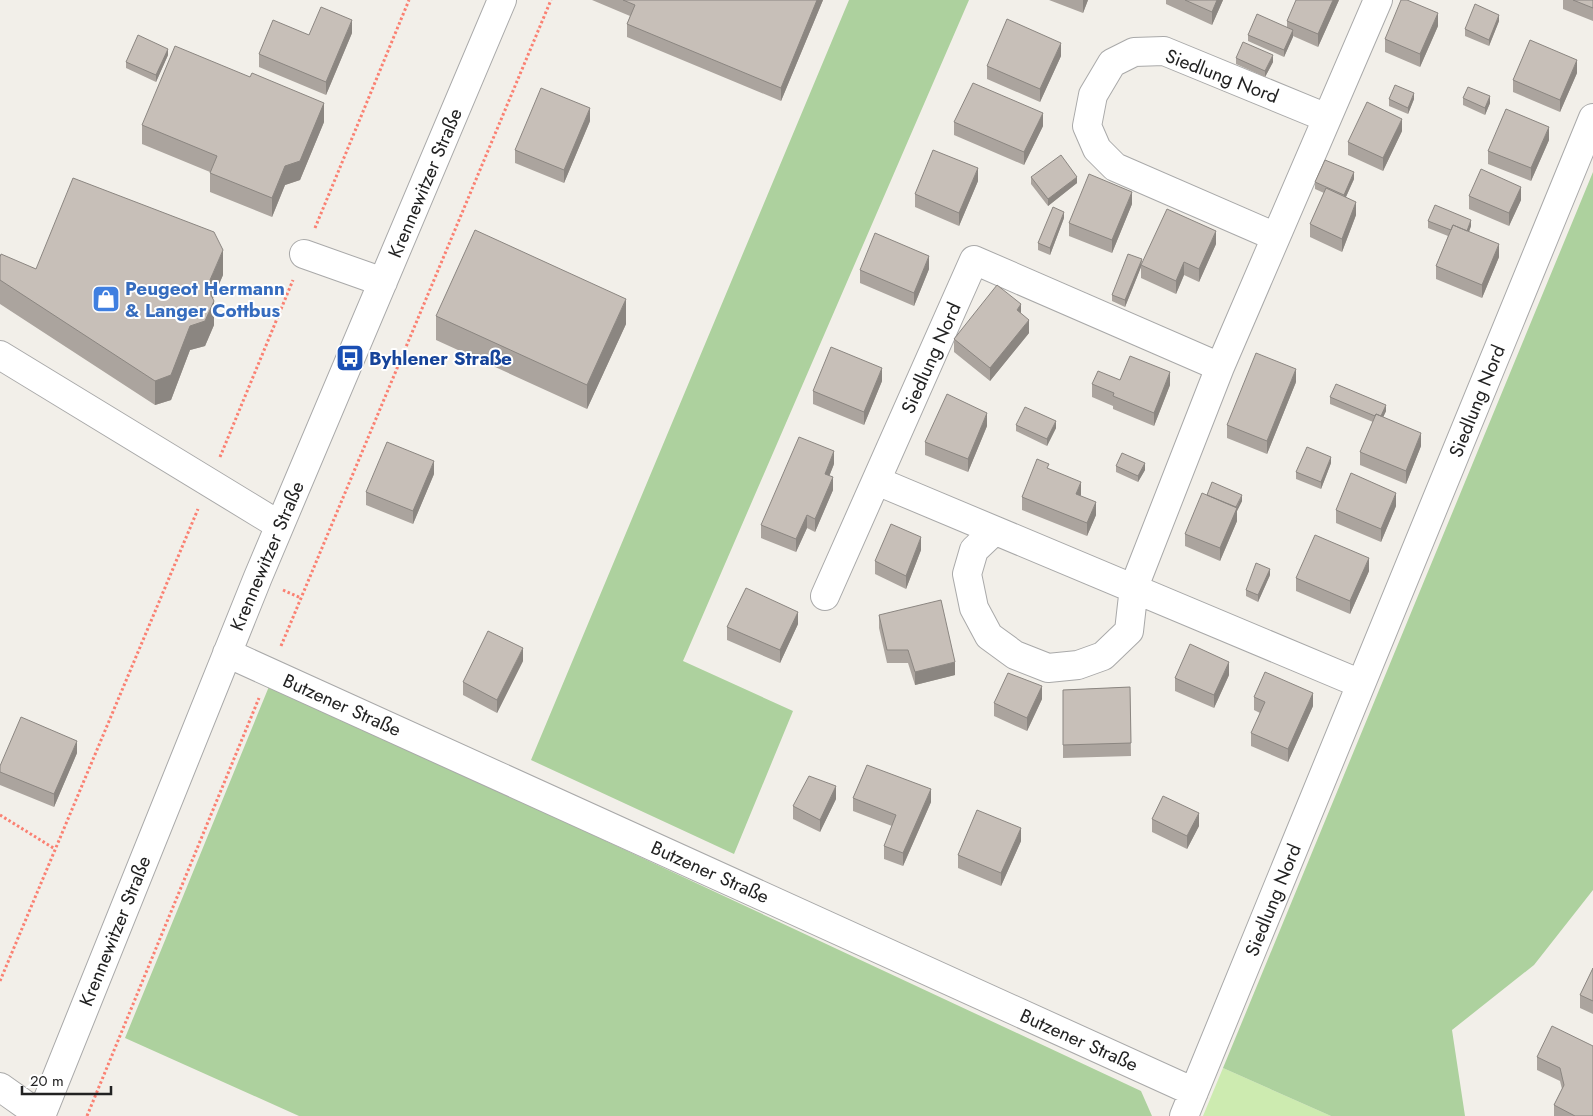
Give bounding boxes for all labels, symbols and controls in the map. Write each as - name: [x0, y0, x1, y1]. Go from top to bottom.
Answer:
- street label: Siedlung Nord: [1161, 42, 1283, 110]
- street label: Krennewitzer Straße: [381, 104, 469, 262]
- place label: Peugeot Hermann & Langer Cottbus: [125, 275, 285, 324]
- shop icon: Peugeot Hermann & Langer Cottbus: [91, 284, 121, 314]
- street label: Siedlung Nord: [894, 298, 968, 418]
- street label: Siedlung Nord: [1442, 341, 1512, 461]
- bus stop icon: Byhlener Straße: [335, 343, 365, 373]
- place label: Byhlener Straße: [369, 345, 512, 372]
- street label: Krennewitzer Straße: [223, 477, 311, 635]
- street label: Butzener Straße: [279, 667, 405, 743]
- street label: Butzener Straße: [647, 834, 773, 910]
- street label: Siedlung Nord: [1238, 840, 1308, 960]
- street label: Krennewitzer Straße: [72, 851, 158, 1010]
- street label: Butzener Straße: [1016, 1002, 1142, 1078]
- scale bar: [22, 1064, 111, 1096]
- text: 20 m: [30, 1070, 64, 1092]

